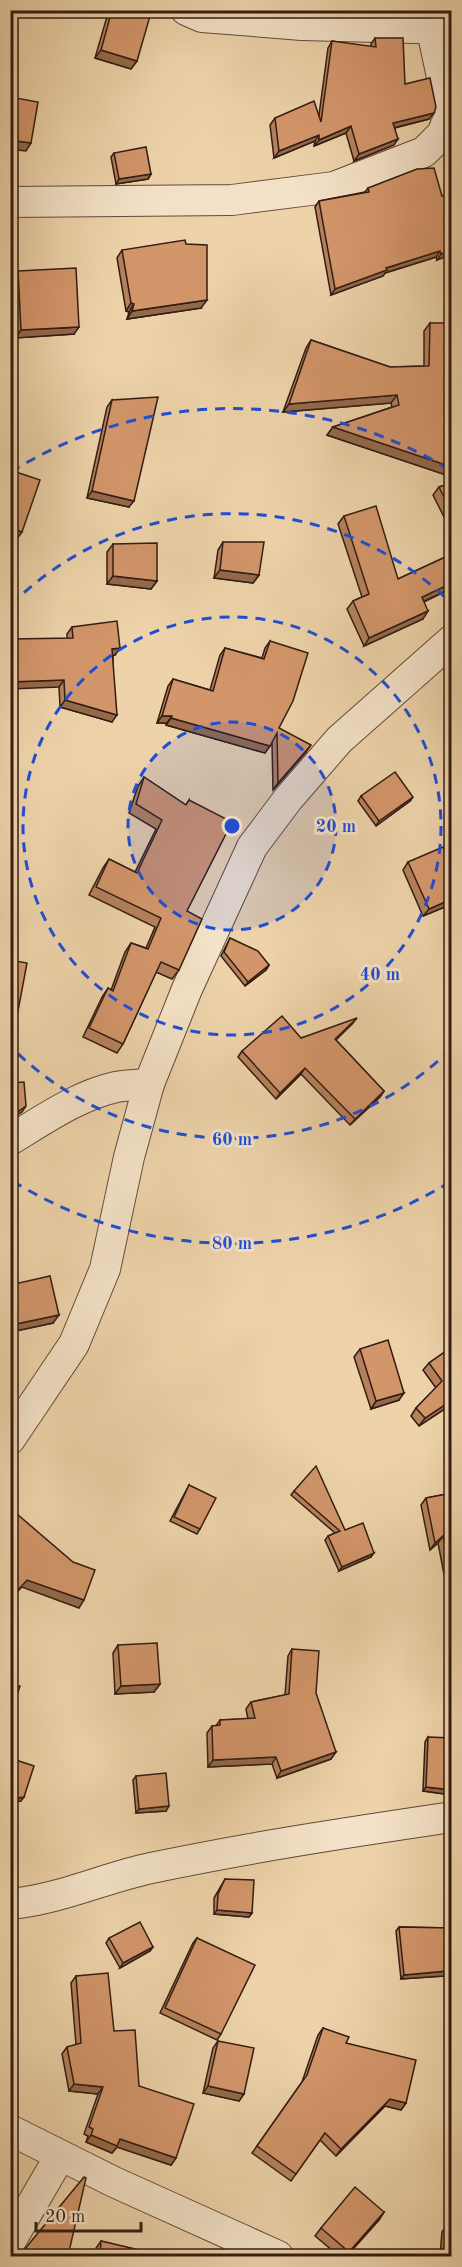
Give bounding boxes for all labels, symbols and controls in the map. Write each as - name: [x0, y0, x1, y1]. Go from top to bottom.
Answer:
- centre of rings: [222, 816, 242, 836]
- text: 20 m: [316, 818, 356, 836]
- text: 40 m: [360, 966, 400, 984]
- text: 60 m: [212, 1131, 252, 1149]
- text: 80 m: [212, 1235, 252, 1253]
- scale bar: [36, 2195, 141, 2233]
- text: 20 m: [45, 2208, 85, 2226]

